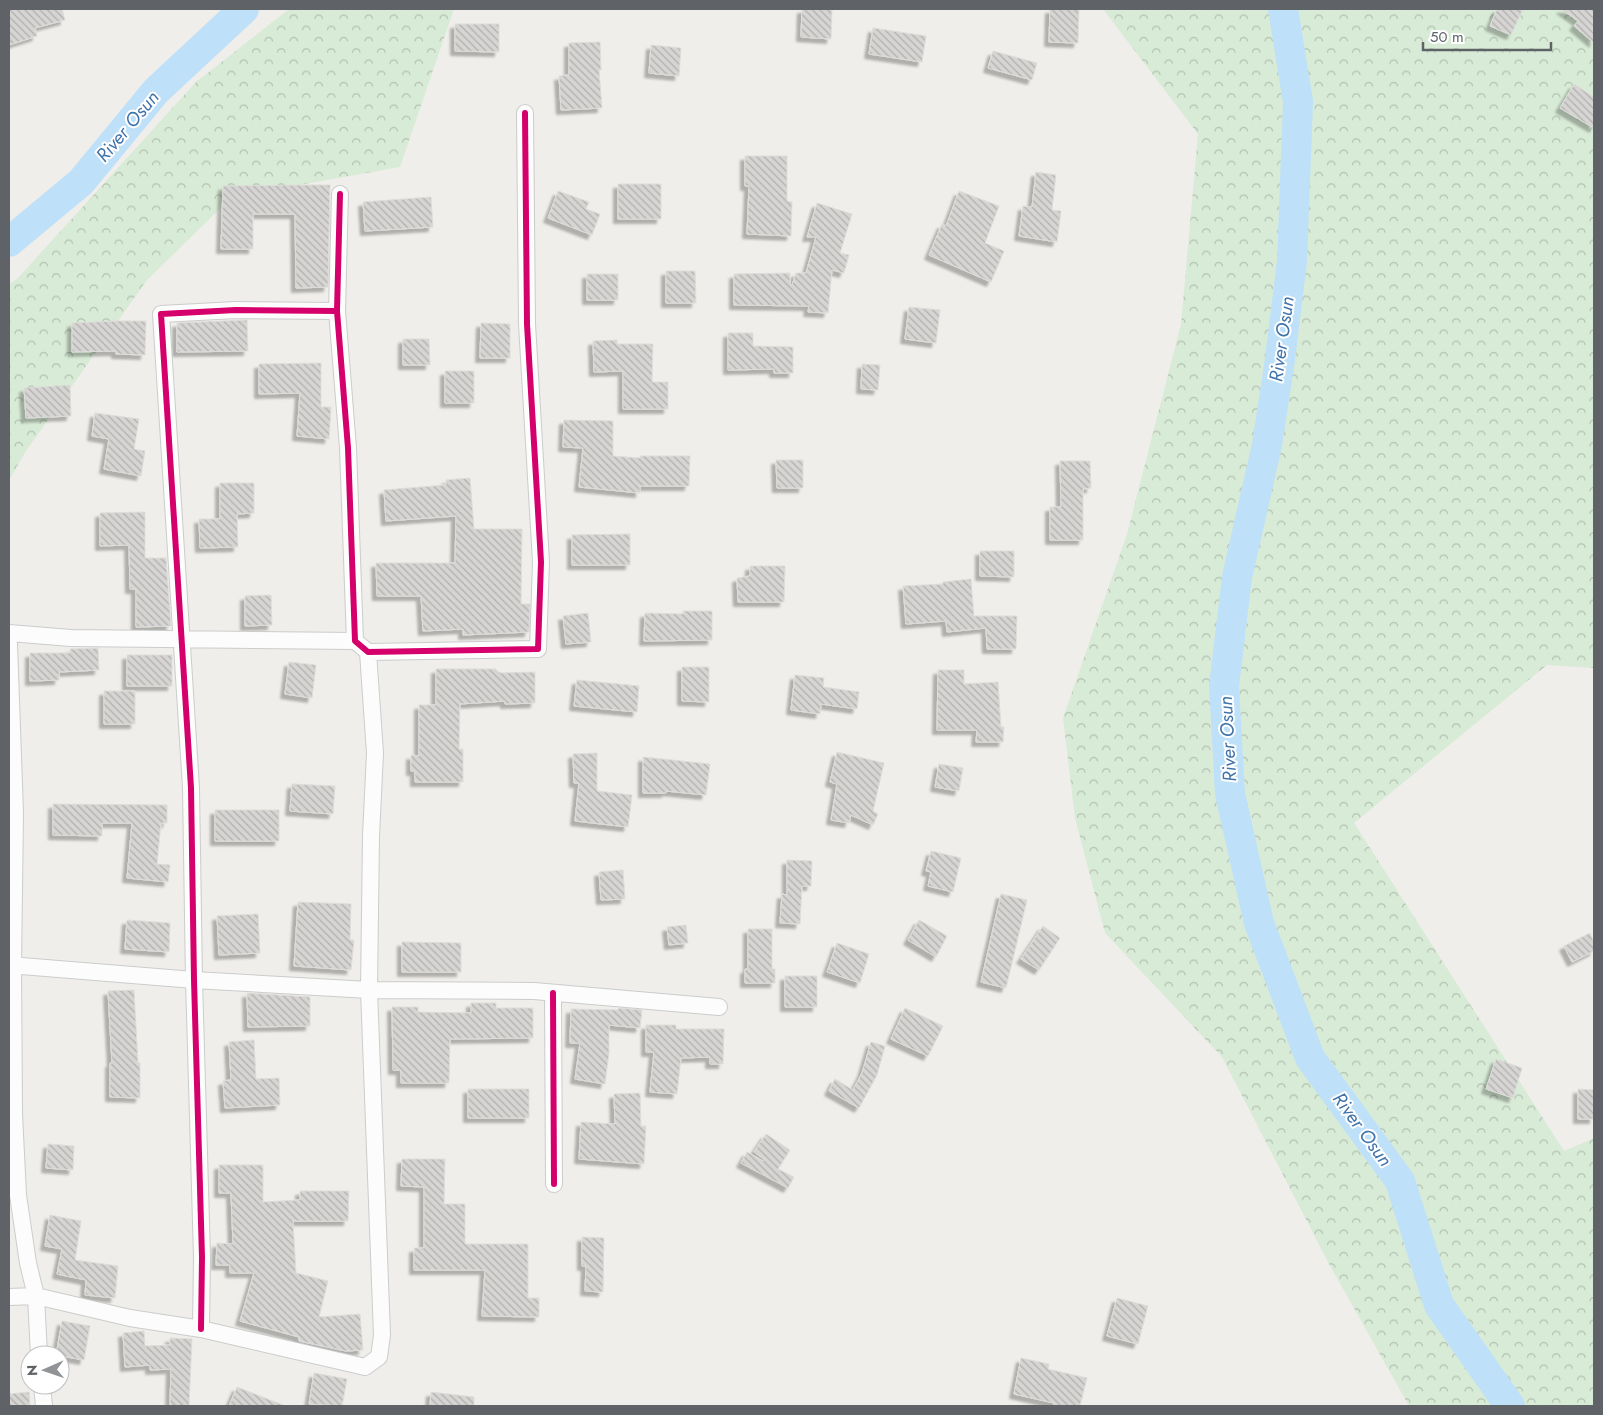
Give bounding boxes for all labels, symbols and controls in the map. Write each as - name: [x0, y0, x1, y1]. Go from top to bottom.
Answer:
- scale bar: [1423, 20, 1550, 52]
- text: 50 m: [1430, 26, 1464, 48]
- water label: River Osun: [89, 85, 165, 168]
- water label: River Osun: [1262, 295, 1301, 383]
- water label: River Osun: [1212, 695, 1243, 783]
- water label: River Osun: [1326, 1087, 1399, 1172]
- north arrow: [20, 1345, 70, 1395]
- text: N: [22, 1365, 42, 1376]

